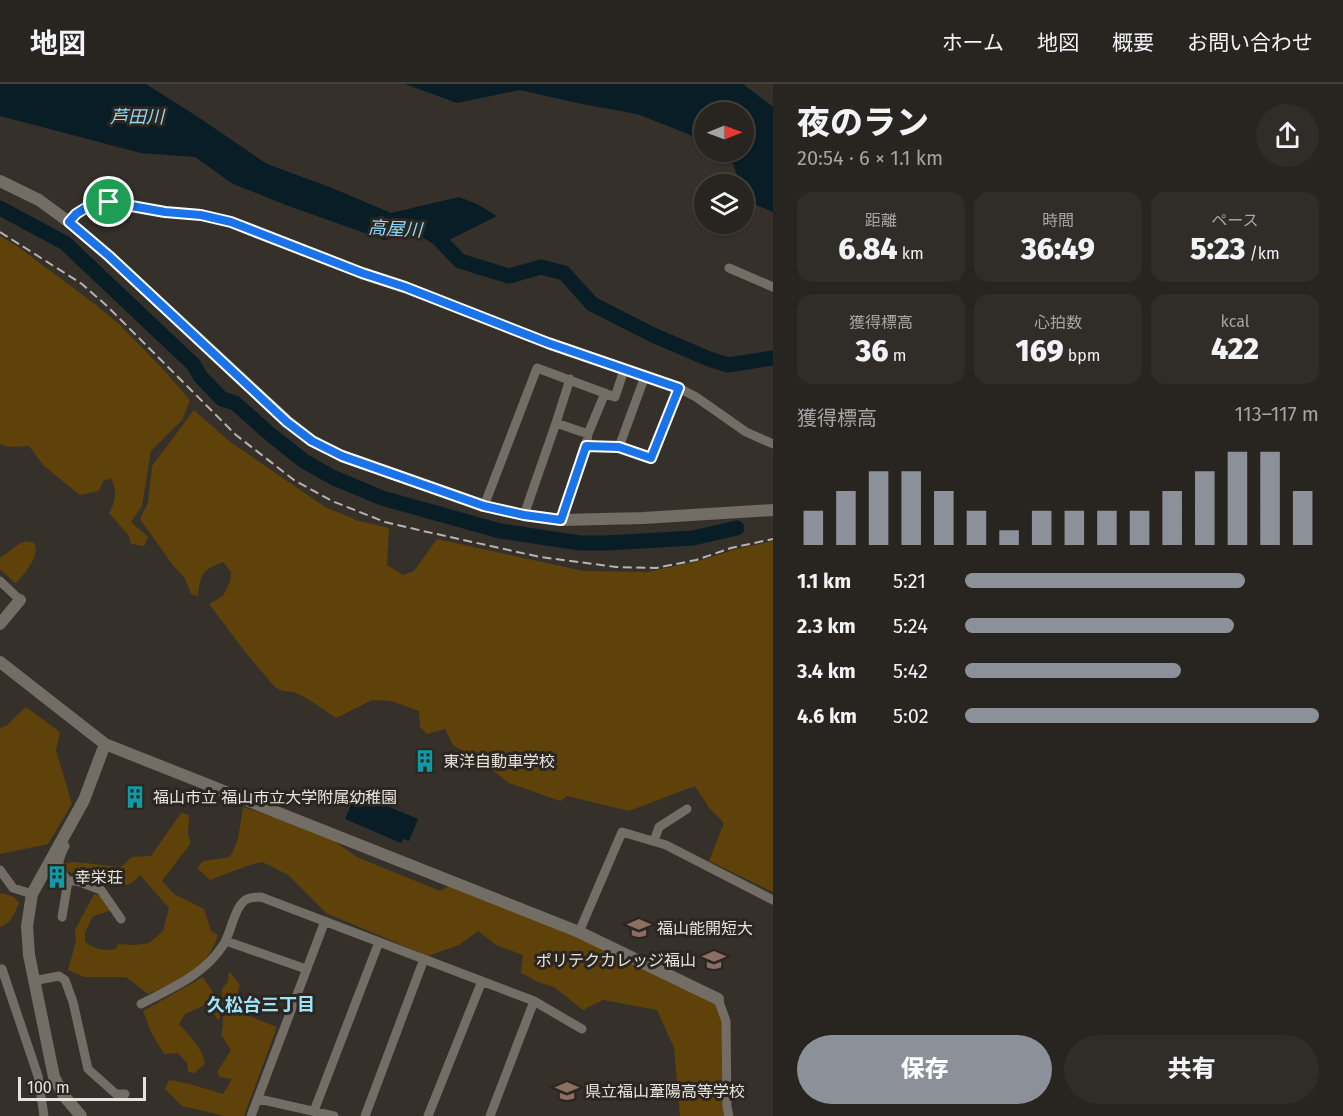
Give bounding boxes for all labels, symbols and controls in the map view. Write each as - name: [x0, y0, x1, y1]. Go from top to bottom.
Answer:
- text: 地図: [30, 27, 86, 60]
- text: ホーム: [942, 30, 1004, 56]
- text: 地図: [1037, 30, 1079, 56]
- text: 概要: [1112, 30, 1154, 56]
- text: お問い合わせ: [1187, 30, 1313, 56]
- north arrow: [694, 102, 754, 162]
- map controls: [694, 102, 754, 234]
- text: 夜のラン: [797, 103, 929, 143]
- button: share: [1256, 104, 1319, 167]
- water label: 芦田川: [110, 106, 166, 128]
- text: 20:54 · 6 × 1.1 km: [797, 146, 943, 170]
- button: layers: [694, 174, 754, 234]
- pin: [83, 176, 134, 227]
- icon: arrive: [92, 185, 125, 218]
- text: 距離: [865, 211, 897, 230]
- text: 時間: [1042, 211, 1074, 230]
- text: ペース: [1211, 211, 1259, 230]
- water label: 高屋川: [367, 217, 425, 242]
- text: 6.84: [838, 231, 898, 267]
- text: 36:49: [1021, 231, 1095, 267]
- text: 5:23: [1190, 231, 1245, 267]
- text: km: [898, 244, 924, 263]
- text: /km: [1245, 244, 1280, 263]
- text: kcal: [1221, 312, 1249, 331]
- text: 獲得標高: [849, 313, 913, 332]
- text: 心拍数: [1034, 313, 1082, 332]
- text: 422: [1211, 331, 1259, 367]
- text: 36: [856, 333, 889, 369]
- text: 169: [1015, 333, 1064, 369]
- text: m: [889, 346, 906, 365]
- text: bpm: [1064, 346, 1101, 365]
- text: 113–117 m: [1235, 402, 1319, 426]
- text: 獲得標高: [797, 406, 877, 430]
- text: 1.1 km: [797, 569, 851, 593]
- text: 5:21: [893, 569, 926, 593]
- text: 2.3 km: [797, 614, 856, 638]
- text: 5:24: [893, 614, 928, 638]
- text: 3.4 km: [797, 659, 856, 683]
- text: 5:42: [893, 659, 928, 683]
- text: 4.6 km: [797, 704, 857, 728]
- text: 5:02: [893, 704, 929, 728]
- building icon: 東洋自動車学校: [412, 748, 438, 774]
- place label: 東洋自動車学校: [443, 752, 555, 771]
- building icon: 福山市立 福山市立大学附属幼稚園: [122, 784, 148, 810]
- place label: 福山市立 福山市立大学附属幼稚園: [153, 788, 397, 807]
- building icon: 幸栄荘: [44, 864, 70, 890]
- place label: 幸栄荘: [75, 868, 123, 887]
- school or university icon: 福山能開短大: [626, 915, 652, 941]
- place label: 福山能開短大: [657, 919, 753, 938]
- school or university icon: ポリテクカレッジ福山: [701, 947, 727, 973]
- place label: ポリテクカレッジ福山: [536, 951, 696, 970]
- district label: 久松台三丁目: [207, 994, 315, 1016]
- button: 保存: [797, 1035, 1052, 1104]
- button: 共有: [1064, 1035, 1319, 1104]
- scale bar: [18, 1074, 146, 1102]
- text: 100 m: [27, 1078, 70, 1097]
- school or university icon: 県立福山葦陽高等学校: [554, 1078, 580, 1104]
- place label: 県立福山葦陽高等学校: [585, 1082, 745, 1101]

